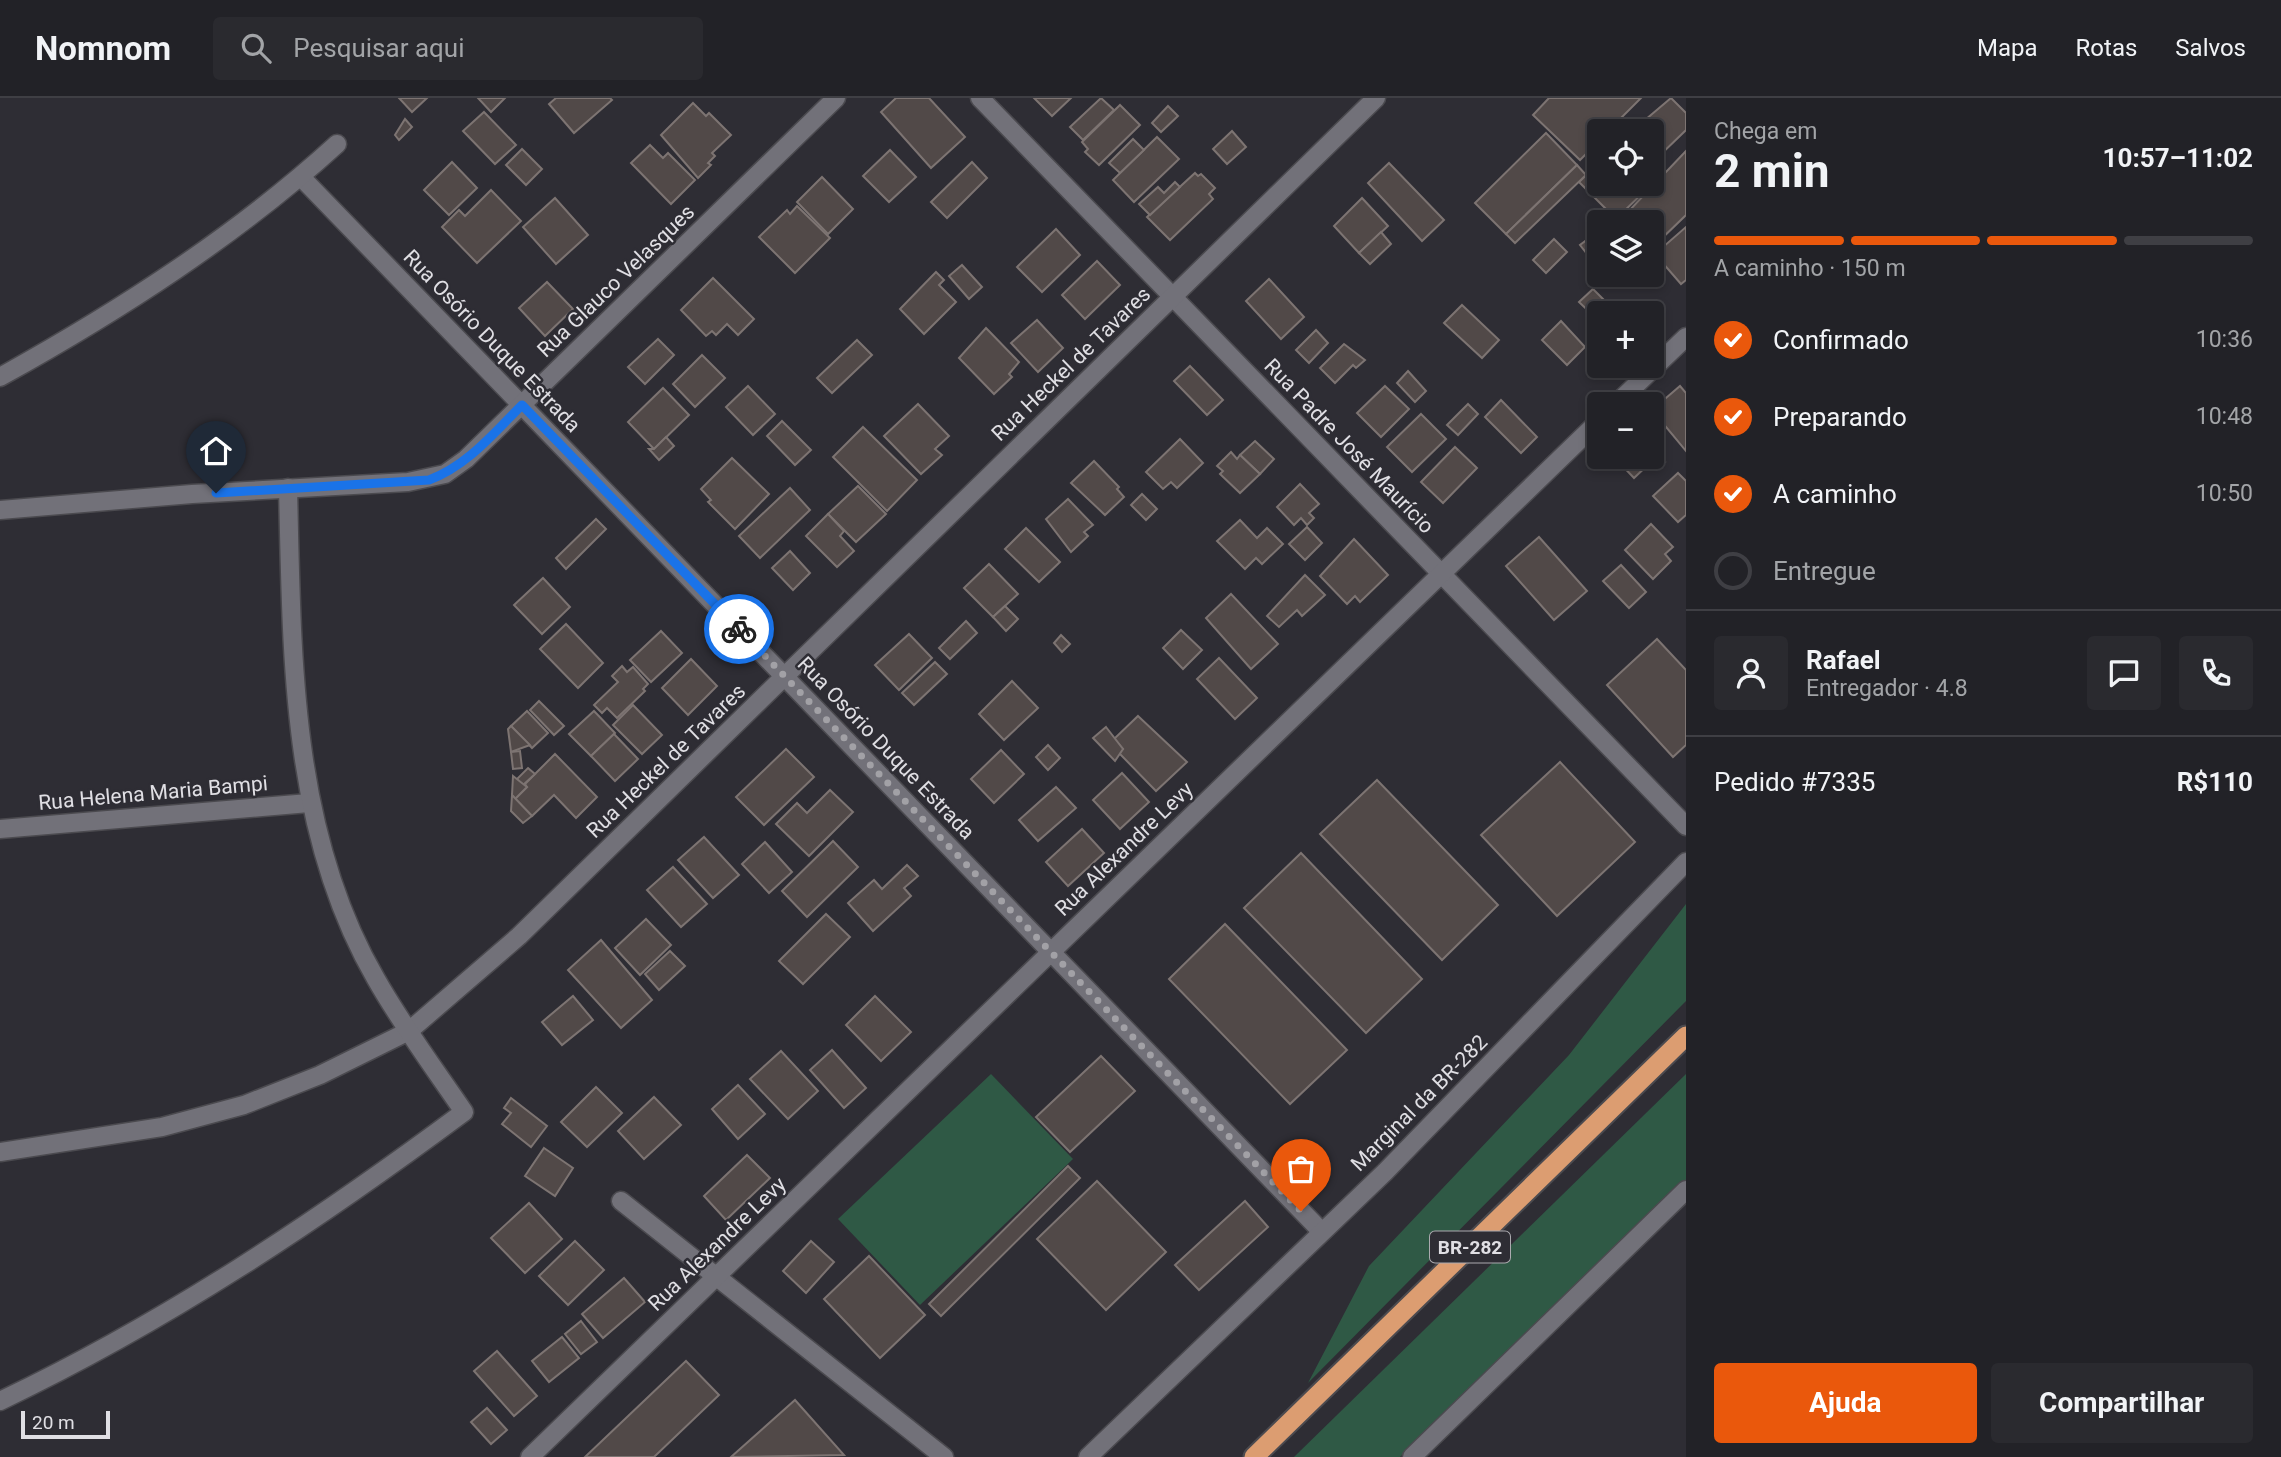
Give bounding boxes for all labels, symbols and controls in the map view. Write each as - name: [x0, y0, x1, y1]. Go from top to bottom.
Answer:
- search box: [213, 17, 703, 80]
- text: Nomnom: [35, 29, 171, 68]
- icon: search: [237, 29, 275, 67]
- text: Pesquisar aqui: [293, 33, 465, 63]
- text: Mapa: [1977, 34, 2038, 62]
- text: Rotas: [2076, 34, 2137, 62]
- text: Salvos: [2175, 34, 2246, 62]
- text: Chega em: [1714, 118, 1817, 145]
- map controls: [1587, 119, 1664, 469]
- button: locate: [1587, 119, 1664, 196]
- text: 10:57–11:02: [2103, 143, 2253, 173]
- text: 2 min: [1714, 144, 1830, 198]
- street label: Rua Glauco Velasques: [533, 200, 699, 362]
- button: layers: [1587, 210, 1664, 287]
- street label: Rua Osório Duque Estrada: [399, 245, 585, 437]
- text: A caminho · 150 m: [1714, 255, 1906, 282]
- street label: Rua Heckel de Tavares: [987, 282, 1155, 446]
- button: +: [1587, 301, 1664, 378]
- icon: check: [1714, 321, 1752, 359]
- text: Confirmado: [1773, 325, 1909, 355]
- text: 10:36: [2196, 326, 2253, 353]
- street label: Rua Padre José Maurício: [1259, 354, 1439, 538]
- button: −: [1587, 392, 1664, 469]
- icon: check: [1714, 398, 1752, 436]
- text: Preparando: [1773, 402, 1907, 432]
- text: 10:48: [2196, 403, 2253, 430]
- pin: [186, 421, 246, 493]
- icon: home: [197, 432, 235, 470]
- icon: check: [1714, 475, 1752, 513]
- text: A caminho: [1773, 479, 1897, 509]
- text: 10:50: [2196, 480, 2253, 507]
- text: Entregue: [1773, 556, 1876, 586]
- courier: [704, 594, 774, 664]
- icon: bike: [720, 610, 758, 648]
- button: person: [1714, 636, 1788, 710]
- button: chat: [2087, 636, 2161, 710]
- button: phone: [2179, 636, 2253, 710]
- text: Rafael: [1806, 645, 1881, 675]
- street label: Rua Osório Duque Estrada: [793, 652, 979, 844]
- text: Entregador · 4.8: [1806, 675, 1968, 702]
- street label: Rua Heckel de Tavares: [582, 679, 750, 843]
- text: Pedido #7335: [1714, 767, 1875, 797]
- text: R$110: [2177, 767, 2253, 797]
- street label: Rua Helena Maria Bampi: [37, 771, 269, 815]
- street label: Rua Alexandre Levy: [1050, 777, 1198, 921]
- street label: Marginal da BR-282: [1346, 1030, 1492, 1176]
- pin: [1271, 1139, 1331, 1211]
- icon: bag: [1282, 1150, 1320, 1188]
- street label: Rua Alexandre Levy: [643, 1172, 791, 1316]
- road number: BR-282: [1430, 1232, 1510, 1262]
- button: Ajuda: [1714, 1363, 1977, 1443]
- button: Compartilhar: [1991, 1363, 2253, 1443]
- scale bar: [21, 1408, 110, 1440]
- text: 20 m: [32, 1411, 75, 1434]

